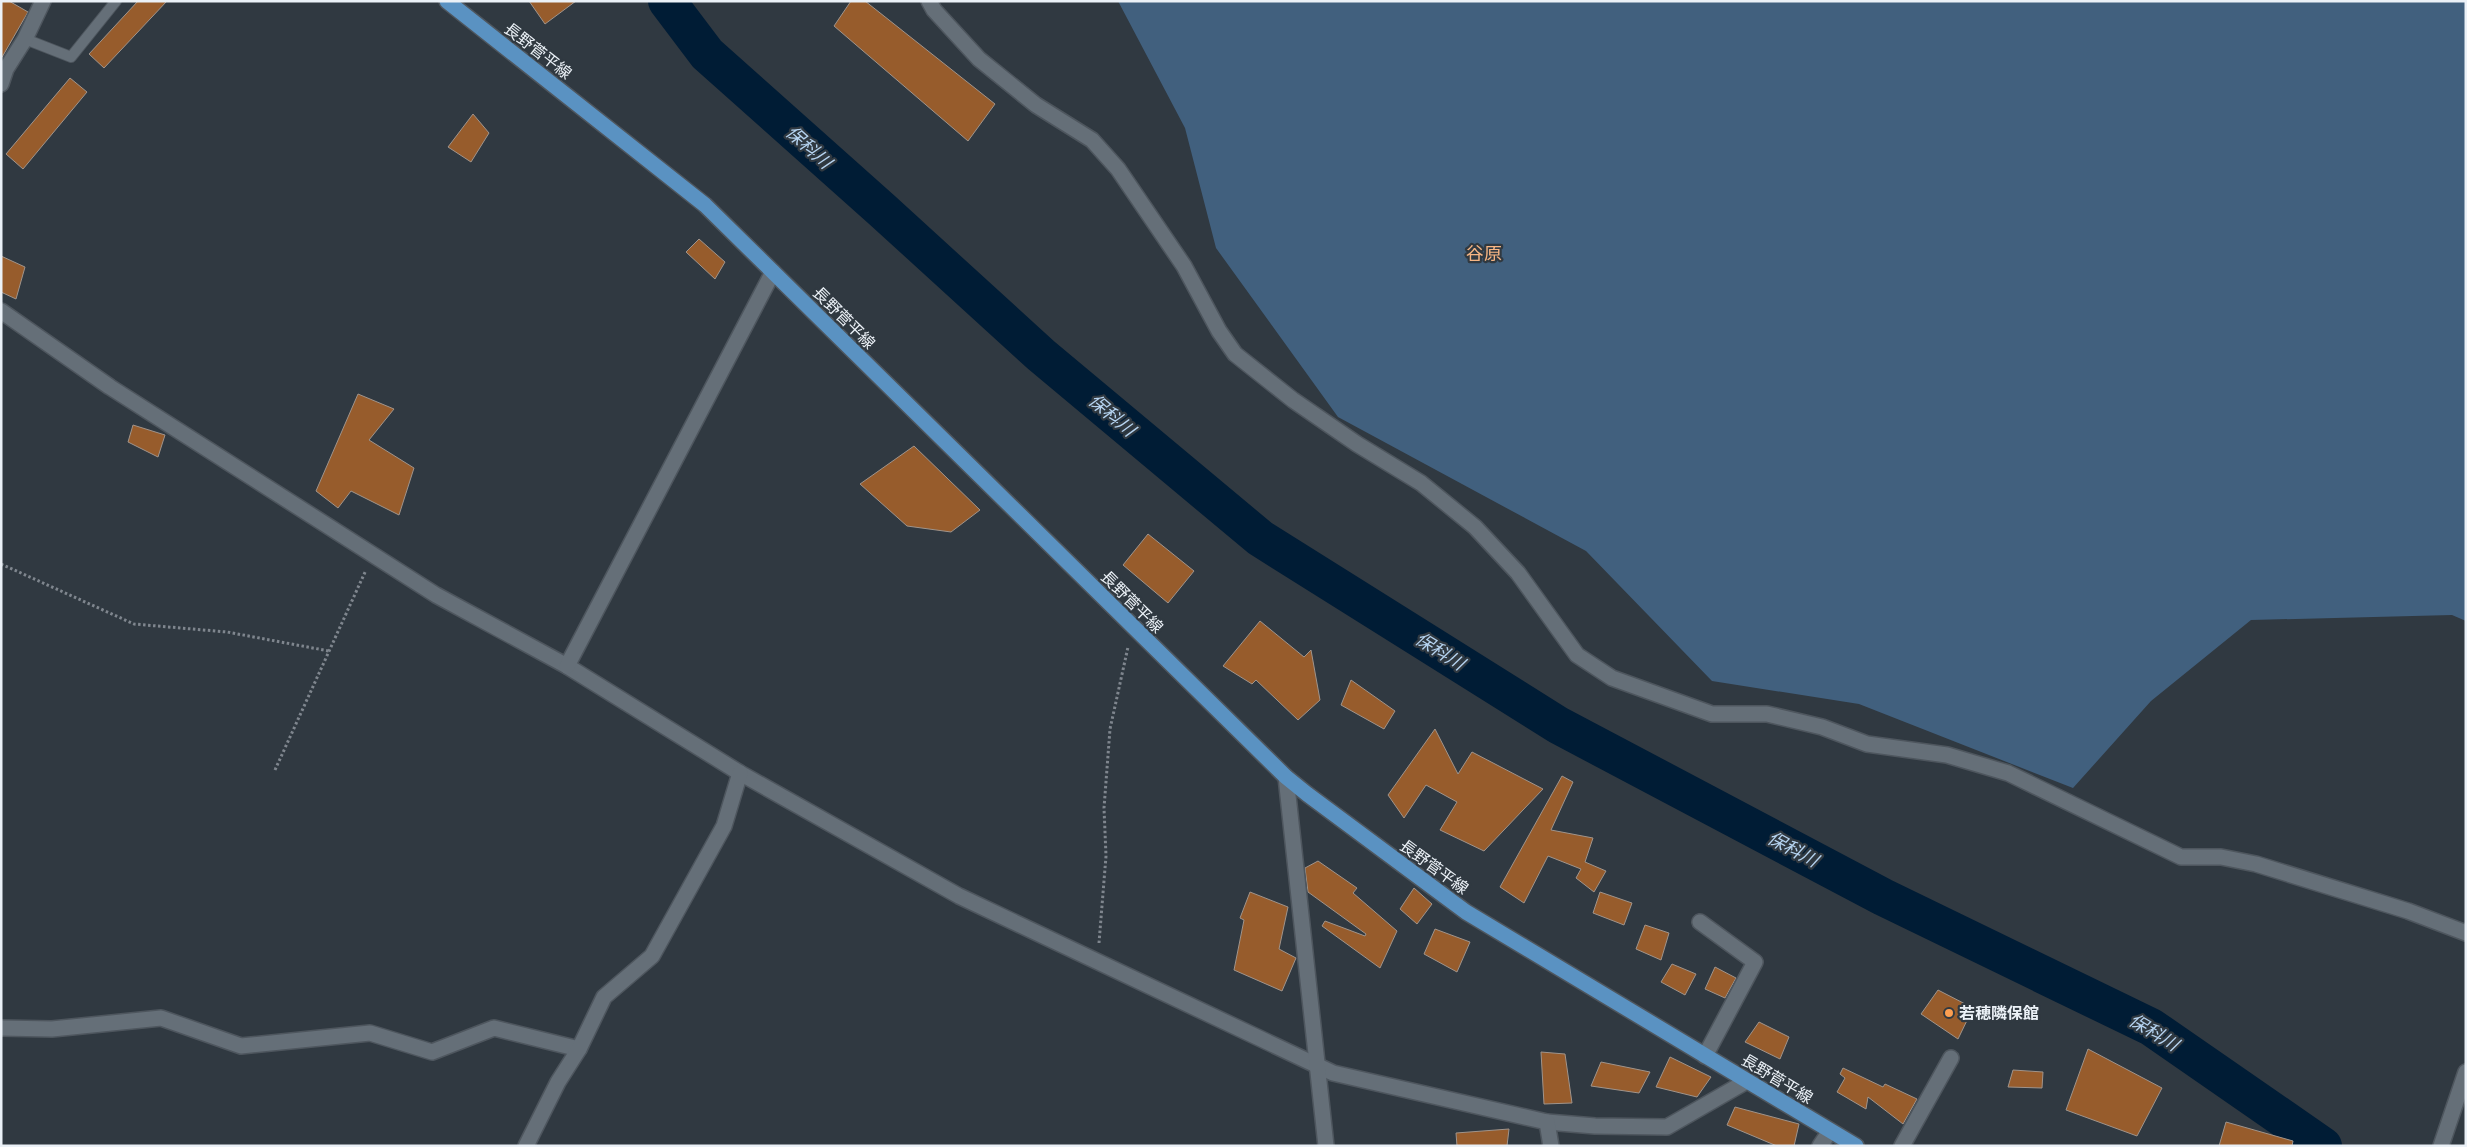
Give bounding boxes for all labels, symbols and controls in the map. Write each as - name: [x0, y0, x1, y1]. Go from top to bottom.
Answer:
- street label: 長野菅平線: [501, 19, 575, 83]
- water label: 保科川: [782, 121, 838, 174]
- district label: 谷原: [1466, 243, 1502, 264]
- street label: 長野菅平線: [809, 283, 879, 353]
- water label: 保科川: [1085, 390, 1141, 442]
- street label: 長野菅平線: [1097, 567, 1167, 637]
- water label: 保科川: [1412, 628, 1470, 675]
- water label: 保科川: [1764, 827, 1824, 872]
- street label: 長野菅平線: [1396, 836, 1472, 898]
- place label: 若穂隣保館: [1959, 1004, 2039, 1023]
- marker: 若穂隣保館: [1943, 1007, 1955, 1019]
- water label: 保科川: [2125, 1009, 2184, 1056]
- street label: 長野菅平線: [1738, 1050, 1816, 1108]

